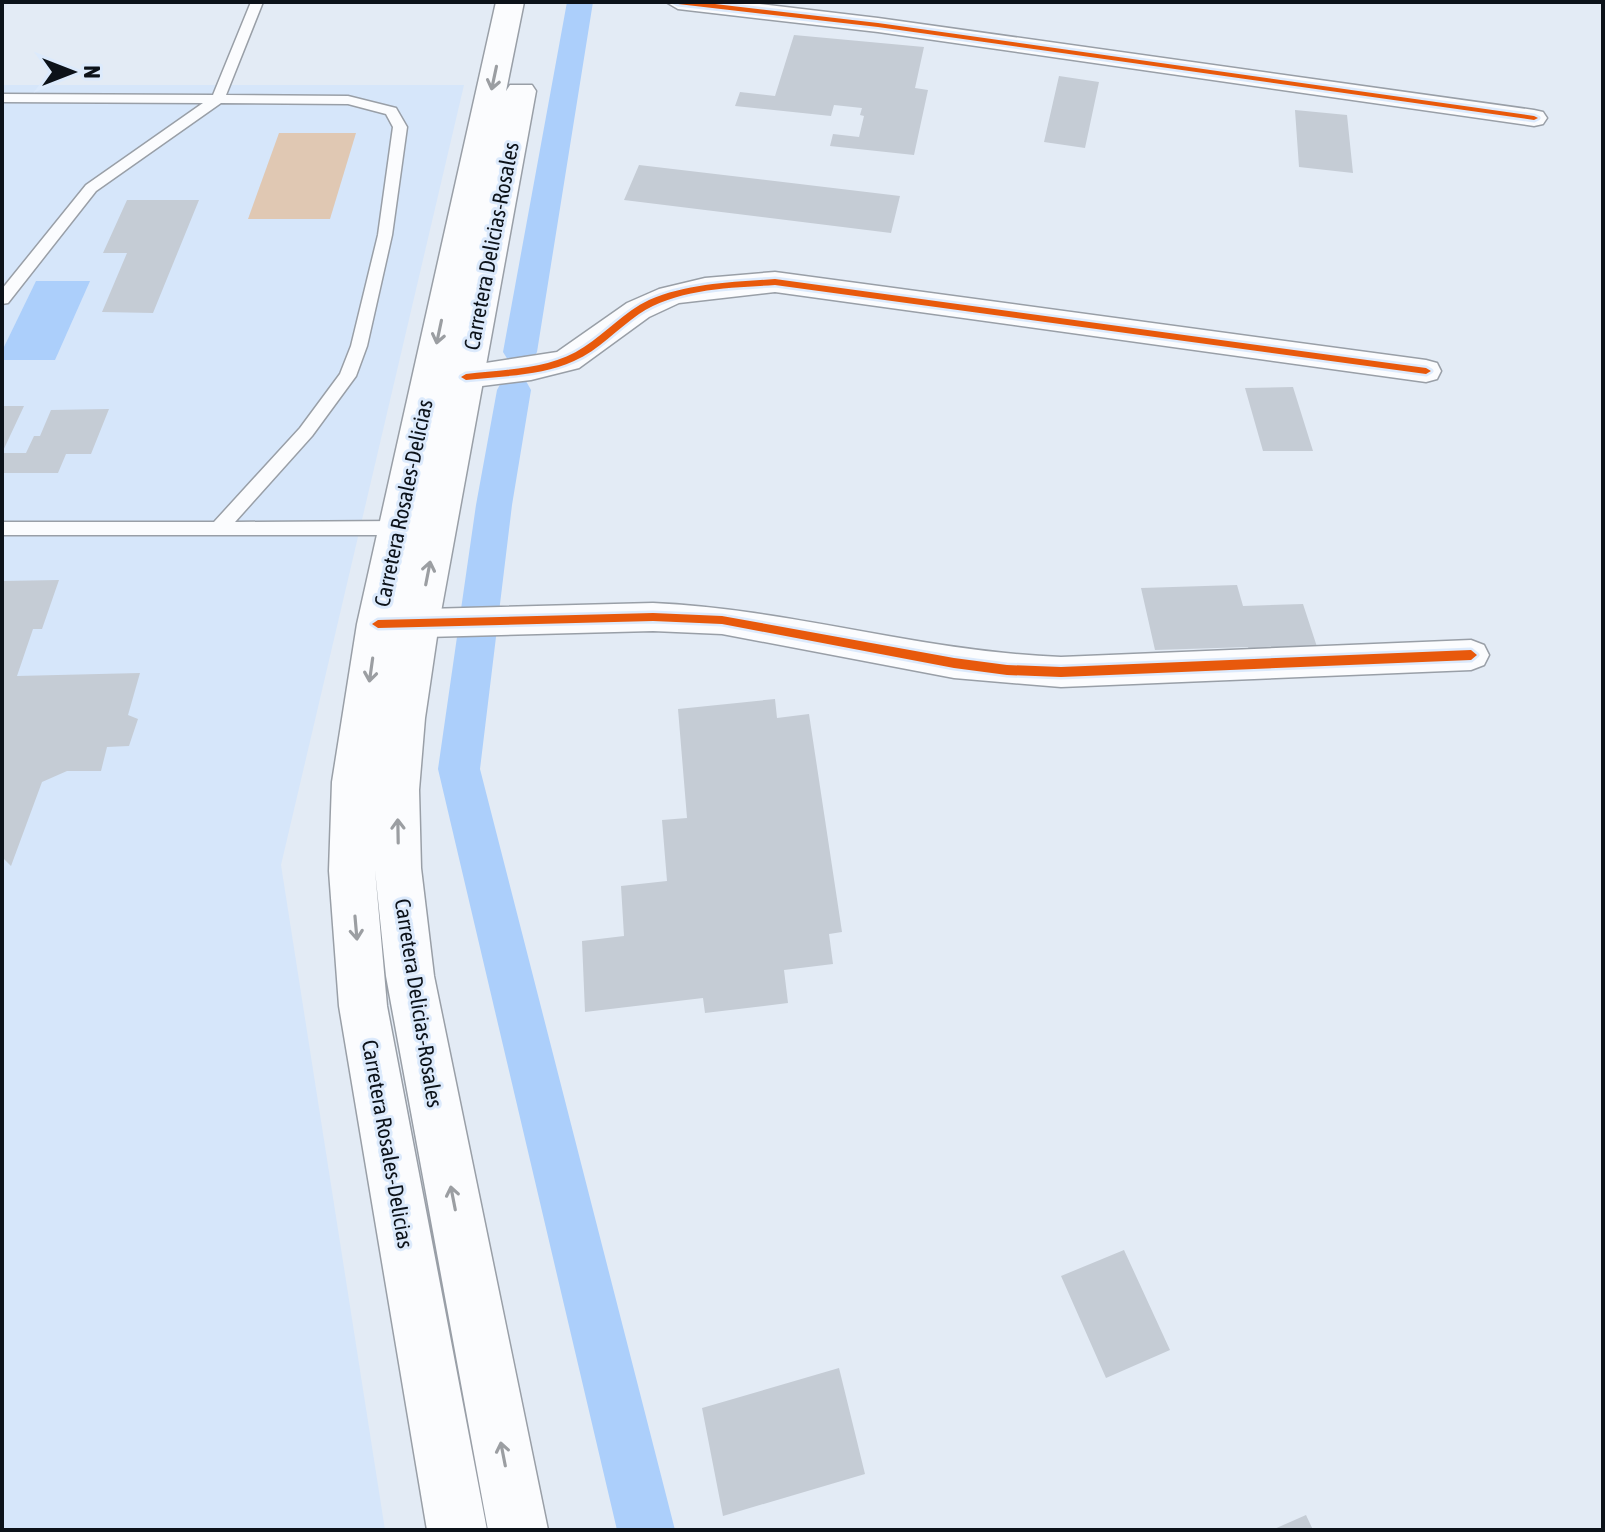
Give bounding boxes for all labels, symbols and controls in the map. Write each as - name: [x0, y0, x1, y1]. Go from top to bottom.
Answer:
- north arrow: [32, 32, 112, 112]
- one-way arrow: [485, 65, 500, 91]
- text: N: [79, 66, 105, 78]
- street label: Carretera Delicias-Rosales: [458, 140, 524, 352]
- one-way arrow: [431, 319, 446, 345]
- street label: Carretera Rosales-Delicias: [368, 397, 438, 609]
- one-way arrow: [421, 561, 436, 587]
- one-way arrow: [363, 656, 378, 682]
- one-way arrow: [390, 818, 406, 845]
- street label: Carretera Delicias-Rosales: [390, 897, 448, 1110]
- one-way arrow: [349, 914, 364, 941]
- street label: Carretera Rosales-Delicias: [357, 1038, 419, 1250]
- one-way arrow: [445, 1186, 460, 1212]
- one-way arrow: [495, 1441, 510, 1467]

